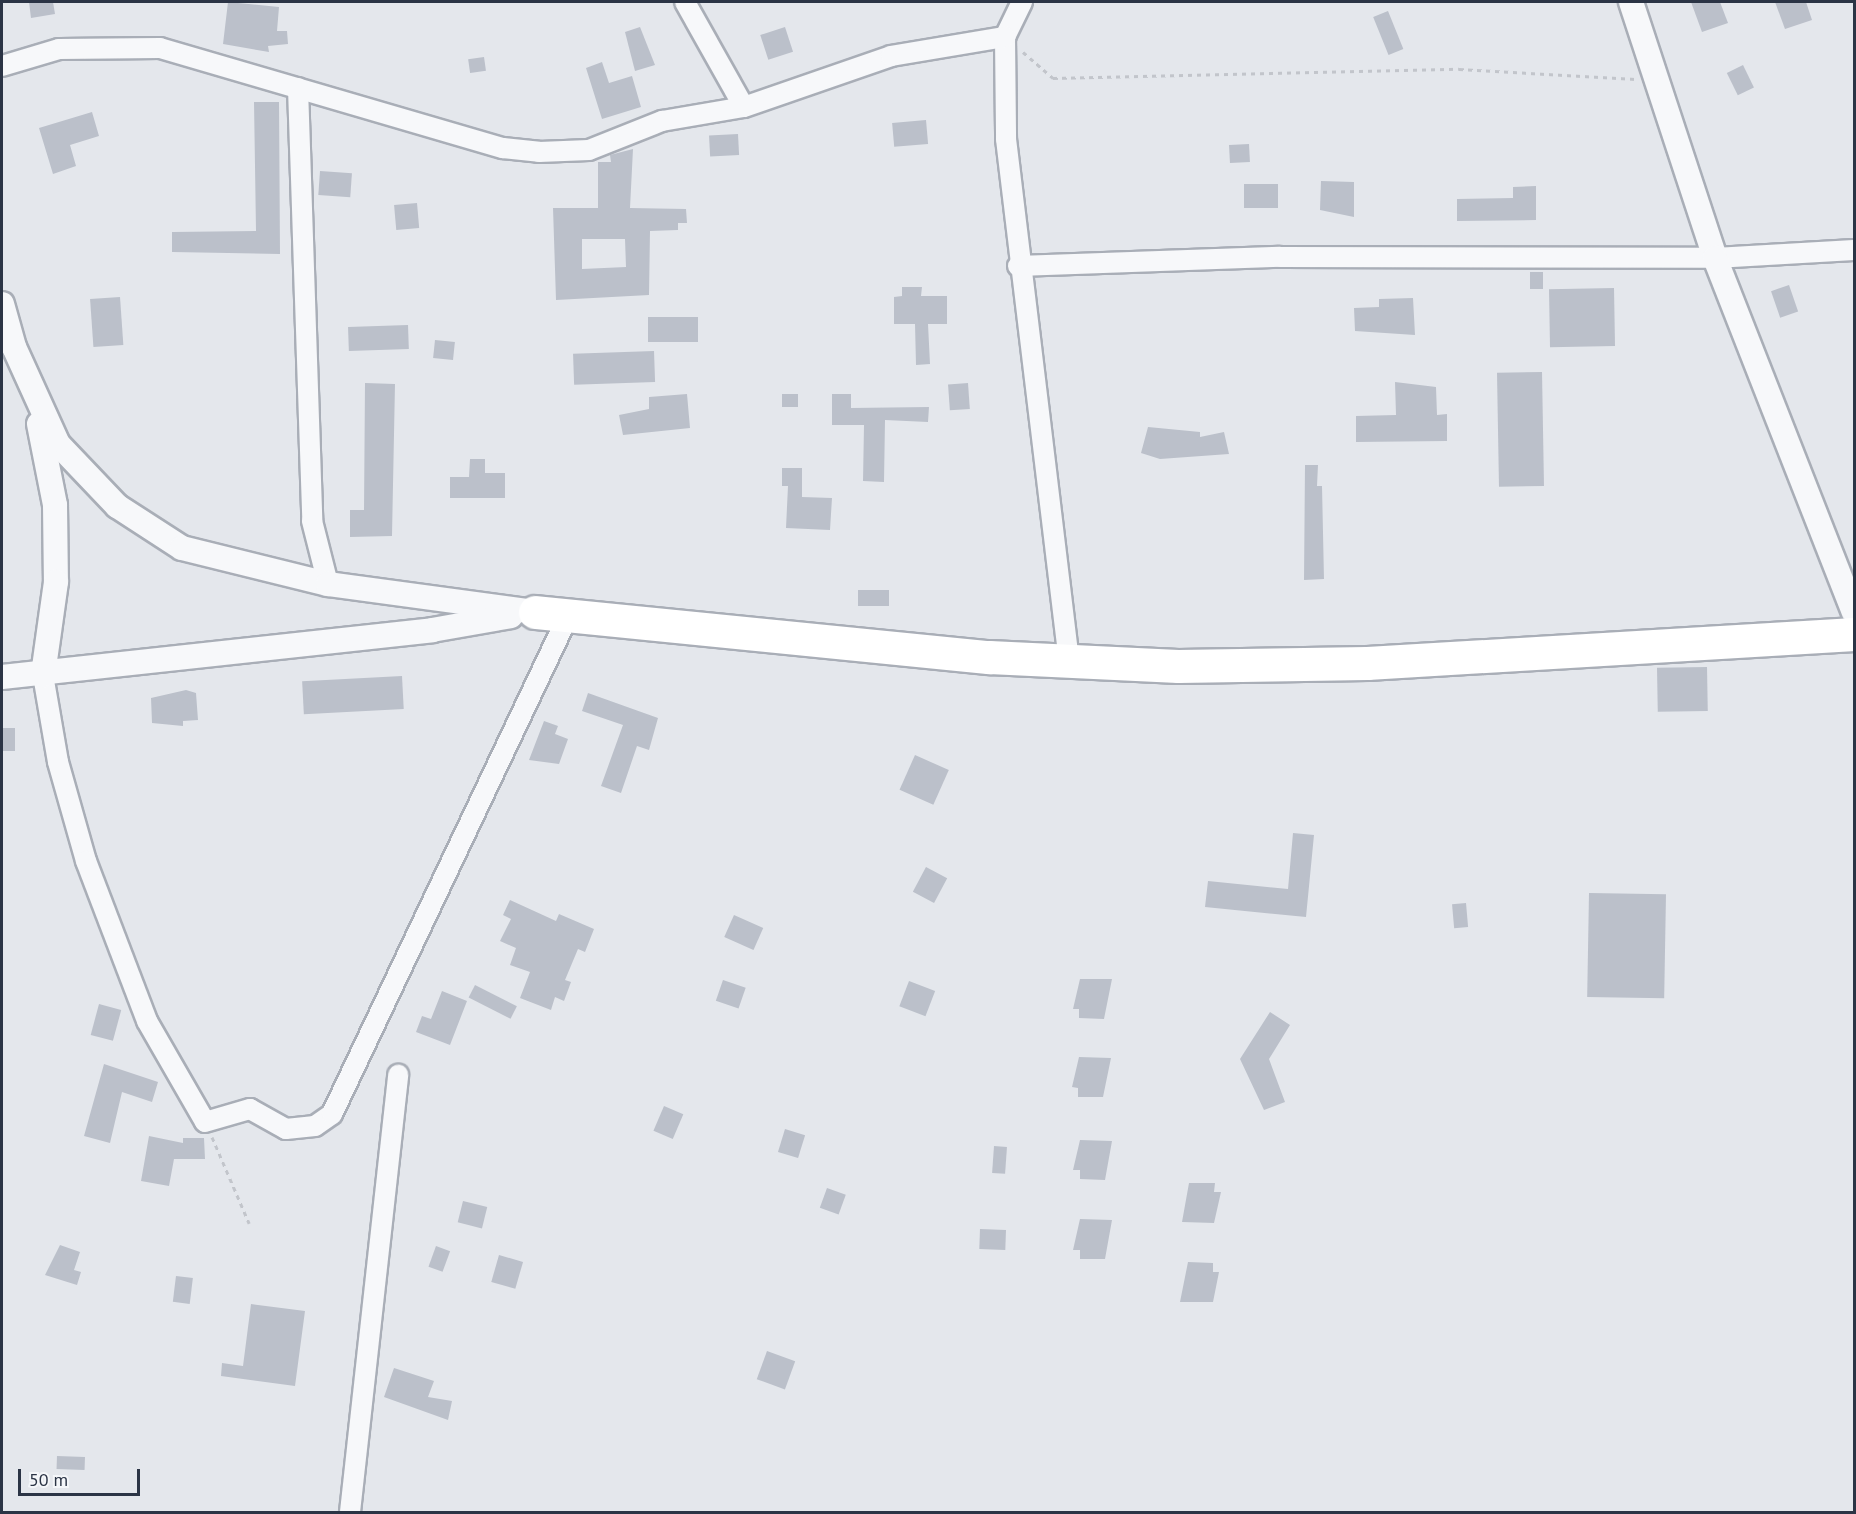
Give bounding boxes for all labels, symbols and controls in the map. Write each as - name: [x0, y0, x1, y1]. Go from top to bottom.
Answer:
- scale bar: [21, 1457, 142, 1495]
- text: 50 m: [29, 1468, 68, 1491]

